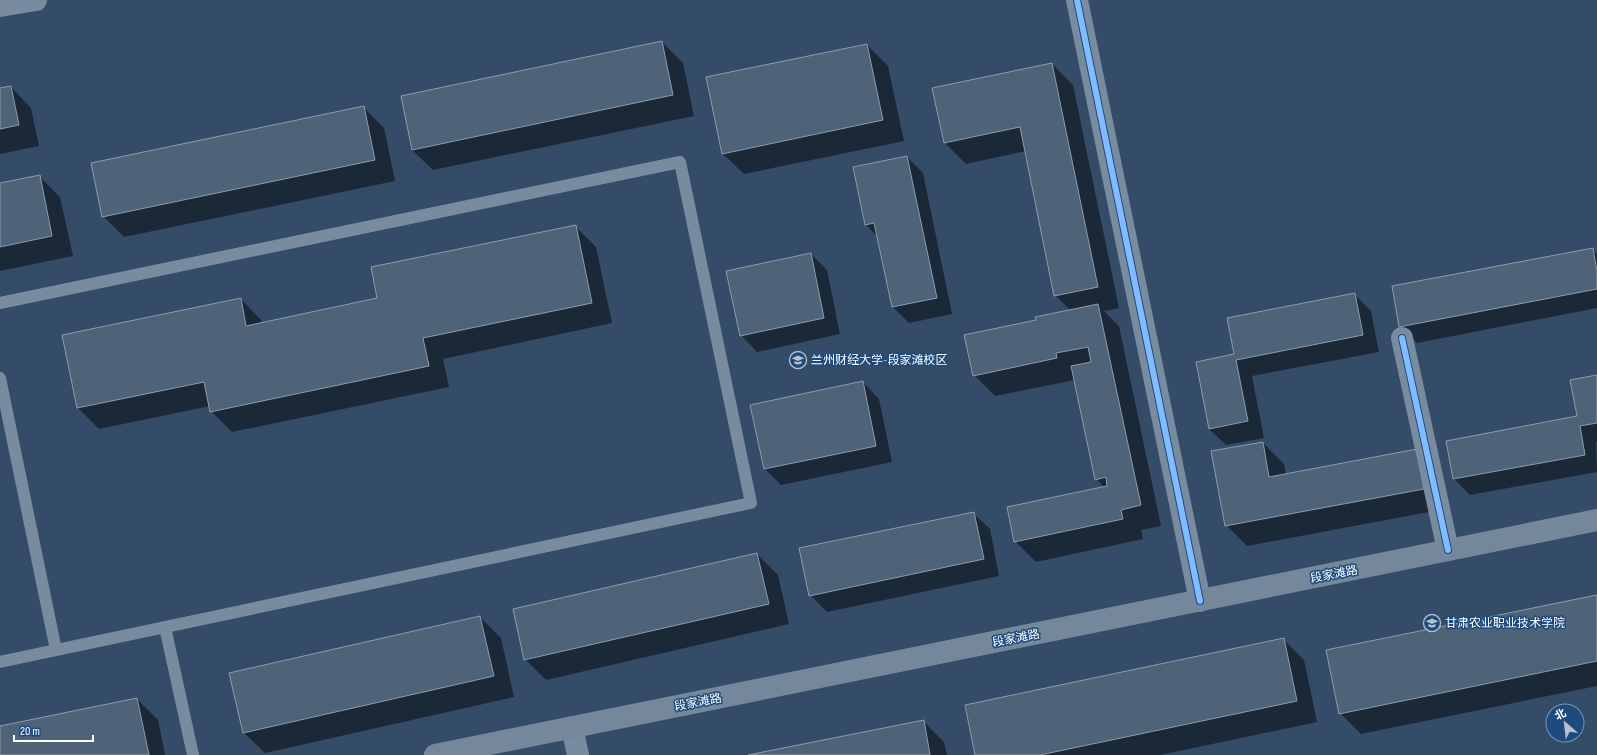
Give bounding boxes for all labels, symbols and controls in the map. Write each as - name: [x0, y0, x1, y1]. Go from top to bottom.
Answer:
- school or university icon: 兰州财经大学-段家滩校区: [788, 350, 808, 370]
- place label: 兰州财经大学-段家滩校区: [811, 353, 947, 368]
- street label: 段家滩路: [1309, 563, 1359, 586]
- school or university icon: 甘肃农业职业技术学院: [1422, 613, 1442, 633]
- place label: 甘肃农业职业技术学院: [1445, 616, 1565, 631]
- street label: 段家滩路: [991, 627, 1041, 650]
- street label: 段家滩路: [673, 691, 723, 714]
- north arrow: [1545, 703, 1585, 743]
- text: 北: [1553, 706, 1568, 723]
- scale bar: [14, 717, 93, 743]
- text: 20 m: [20, 724, 40, 739]

